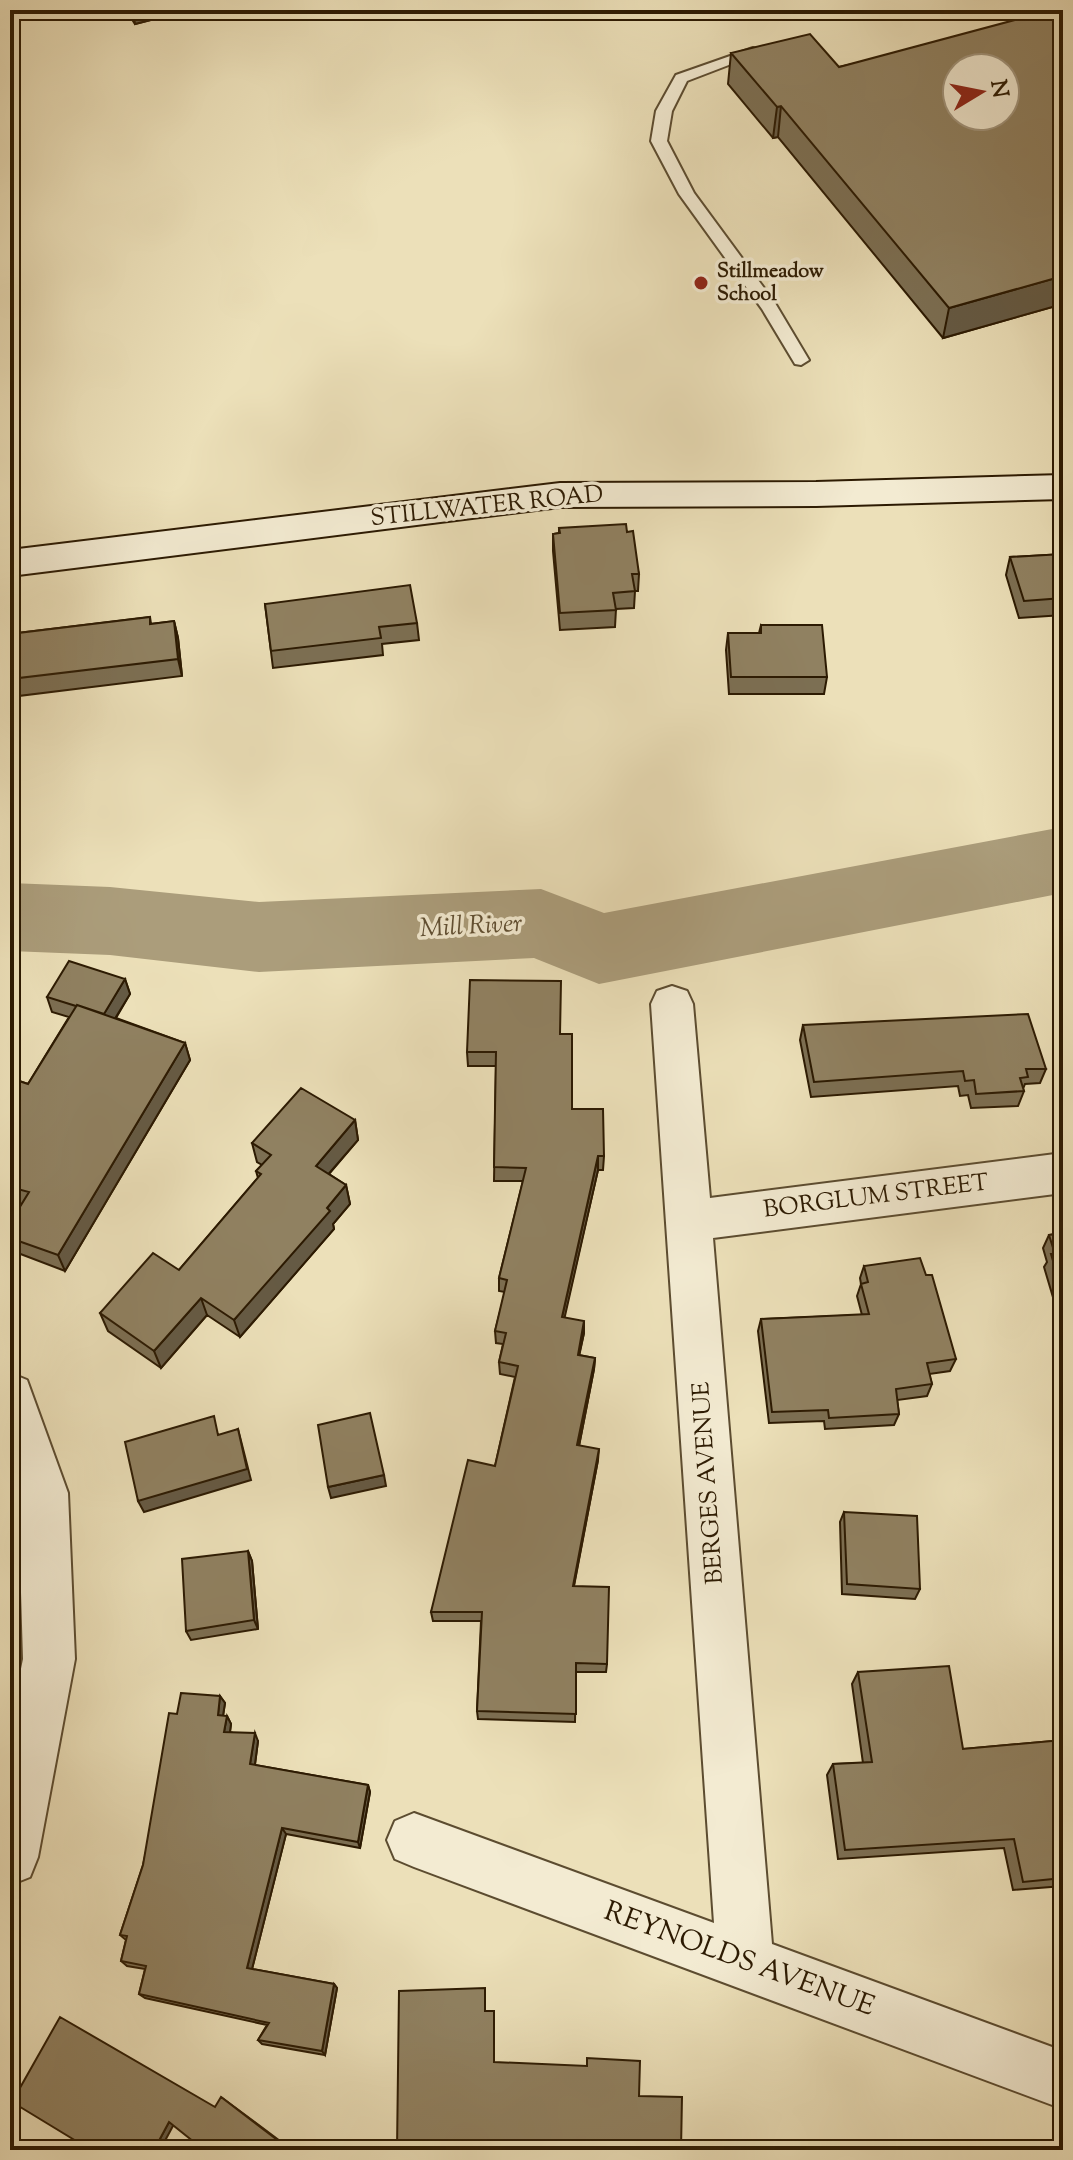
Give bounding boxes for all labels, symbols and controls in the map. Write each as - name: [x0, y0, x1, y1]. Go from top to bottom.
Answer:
- north arrow: [941, 52, 1021, 132]
- text: N: [980, 78, 1015, 101]
- place label: Stillmeadow School: [717, 258, 824, 310]
- marker: Stillmeadow School: [692, 274, 710, 292]
- street label: STILLWATER ROAD: [369, 478, 605, 536]
- water label: Mill River: [419, 906, 523, 948]
- street label: BORGLUM STREET: [761, 1166, 991, 1228]
- street label: BERGES AVENUE: [685, 1380, 733, 1585]
- street label: REYNOLDS AVENUE: [598, 1892, 880, 2028]

